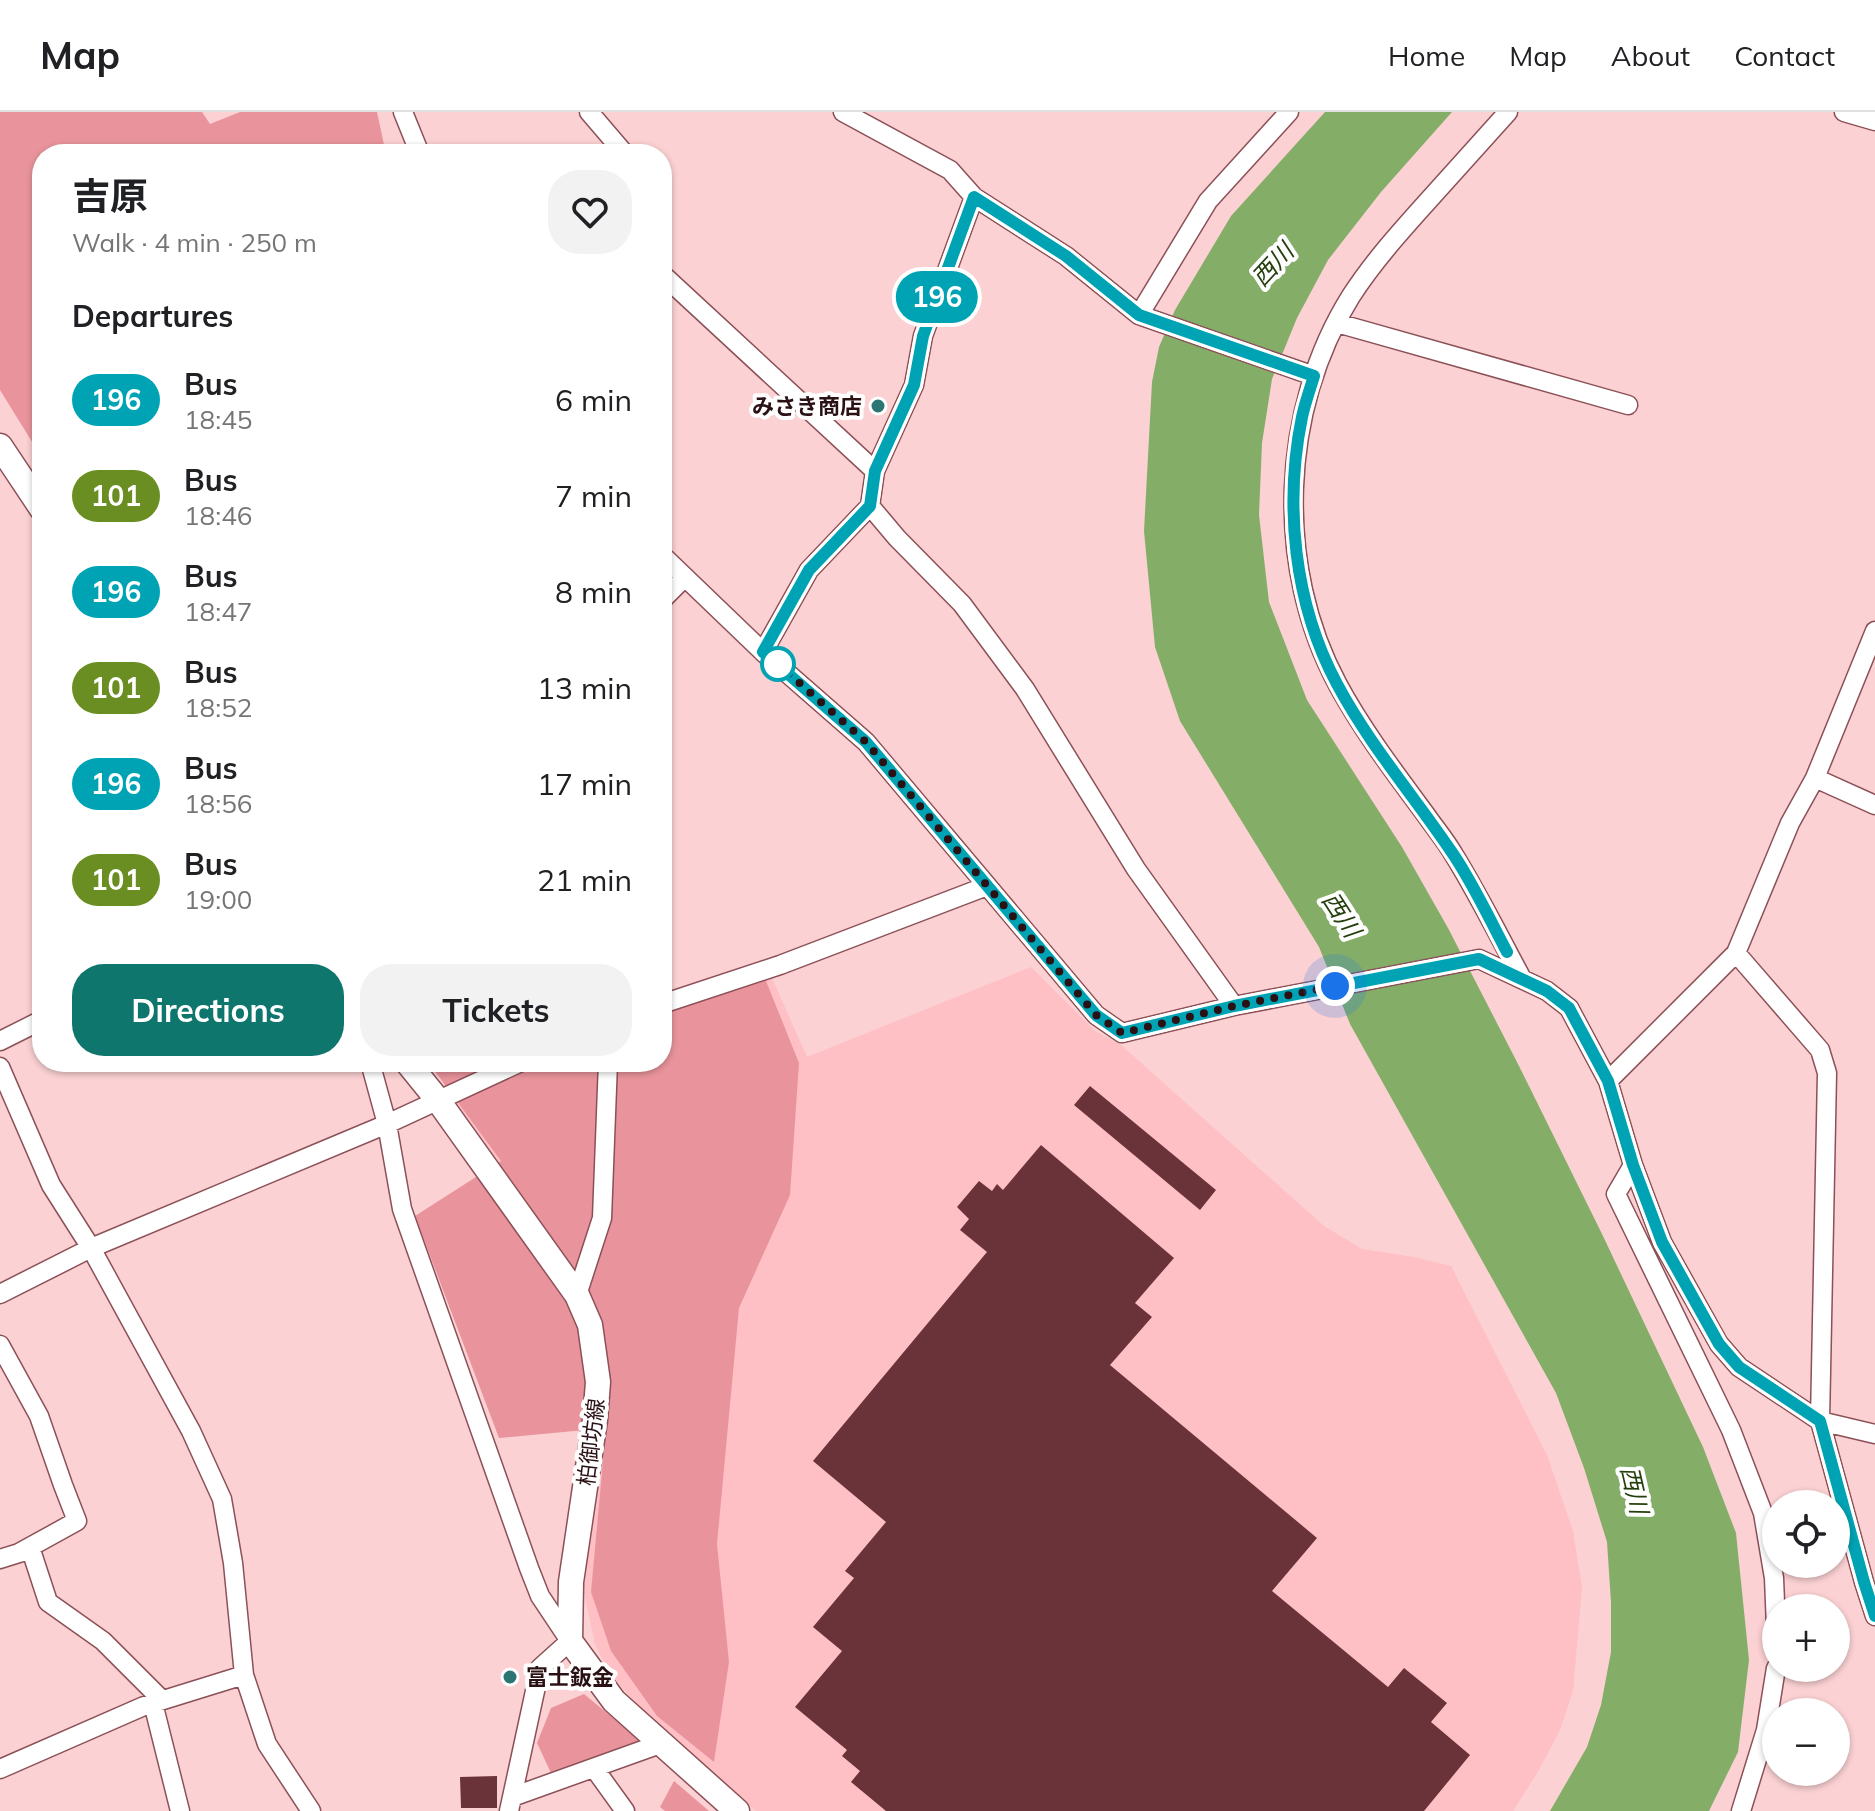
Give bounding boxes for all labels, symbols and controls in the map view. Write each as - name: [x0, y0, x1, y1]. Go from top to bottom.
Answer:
- text: Map: [40, 31, 120, 79]
- text: Home: [1388, 38, 1465, 73]
- text: Map: [1509, 38, 1567, 73]
- text: About: [1611, 38, 1690, 73]
- text: Contact: [1734, 38, 1835, 73]
- button: heart: [548, 170, 632, 254]
- text: 吉原: [72, 172, 148, 220]
- text: Walk · 4 min · 250 m: [72, 226, 317, 259]
- water label: 西川: [1245, 234, 1302, 292]
- line badge: 196: [891, 271, 983, 323]
- text: 196: [912, 279, 962, 314]
- text: Departures: [72, 297, 233, 335]
- text: Bus: [184, 365, 238, 403]
- text: 6 min: [555, 381, 632, 419]
- text: 196: [91, 382, 141, 417]
- place label: みさき商店: [752, 392, 862, 420]
- marker: みさき商店: [869, 397, 887, 415]
- text: 18:45: [184, 403, 252, 436]
- text: Bus: [184, 461, 238, 499]
- text: 7 min: [555, 477, 632, 515]
- text: 101: [91, 478, 141, 513]
- text: 18:46: [184, 499, 252, 532]
- text: Bus: [184, 557, 238, 595]
- text: 8 min: [555, 573, 632, 611]
- text: 196: [91, 574, 141, 609]
- text: 18:47: [184, 595, 252, 628]
- unlabelled marker: [761, 647, 795, 681]
- text: Bus: [184, 653, 238, 691]
- text: 13 min: [537, 669, 632, 707]
- text: 101: [91, 670, 141, 705]
- text: 18:52: [184, 691, 252, 724]
- text: Bus: [184, 749, 238, 787]
- text: 17 min: [537, 765, 632, 803]
- text: 196: [91, 766, 141, 801]
- text: 18:56: [184, 787, 252, 820]
- text: Bus: [184, 845, 238, 883]
- text: 21 min: [537, 861, 632, 899]
- text: 101: [91, 862, 141, 897]
- text: 19:00: [184, 883, 252, 916]
- water label: 西川: [1316, 886, 1369, 945]
- button: Directions: [72, 964, 344, 1056]
- button: Tickets: [360, 964, 632, 1056]
- your location: [1315, 966, 1355, 1006]
- street label: 柏御坊線: [572, 1397, 610, 1487]
- water label: 西川: [1615, 1463, 1656, 1519]
- map controls: [1762, 1490, 1850, 1786]
- button: locate: [1762, 1490, 1850, 1578]
- button: +: [1762, 1594, 1850, 1682]
- place label: 富士鈑金: [526, 1663, 614, 1691]
- marker: 富士鈑金: [501, 1668, 519, 1686]
- button: −: [1762, 1698, 1850, 1786]

